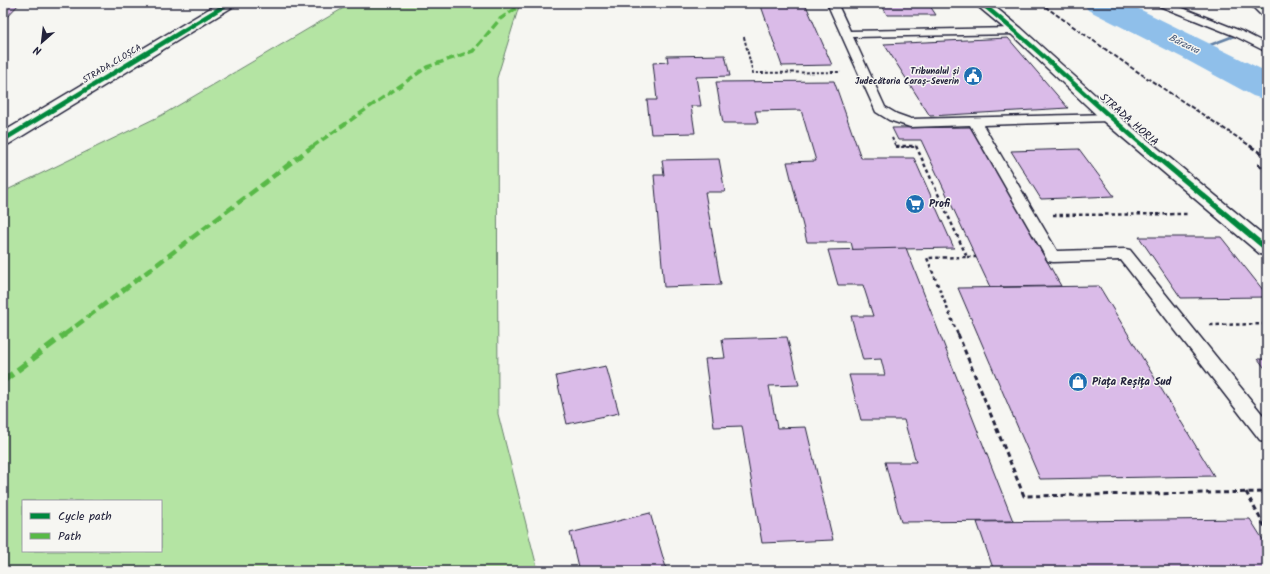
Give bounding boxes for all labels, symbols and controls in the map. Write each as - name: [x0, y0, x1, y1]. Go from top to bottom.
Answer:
- north arrow: [22, 22, 62, 62]
- water label: Bârzava: [1166, 30, 1203, 59]
- text: N: [30, 40, 45, 60]
- street label: STRADA CLOȘCA: [80, 40, 145, 88]
- place label: Tribunalul și Judecătoria Caraș-Severin: [855, 64, 960, 89]
- public building icon: Tribunalul și Judecătoria Caraș-Severin: [962, 65, 984, 87]
- street label: STRADA HORIA: [1095, 89, 1163, 151]
- supermarket icon: Profi: [904, 193, 926, 215]
- place label: Profi: [929, 195, 951, 213]
- shop icon: Piața Reșița Sud: [1067, 371, 1089, 393]
- place label: Piața Reșița Sud: [1092, 373, 1173, 391]
- legend: [22, 500, 162, 552]
- text: Cycle path: [58, 507, 112, 526]
- text: Path: [58, 527, 81, 546]

